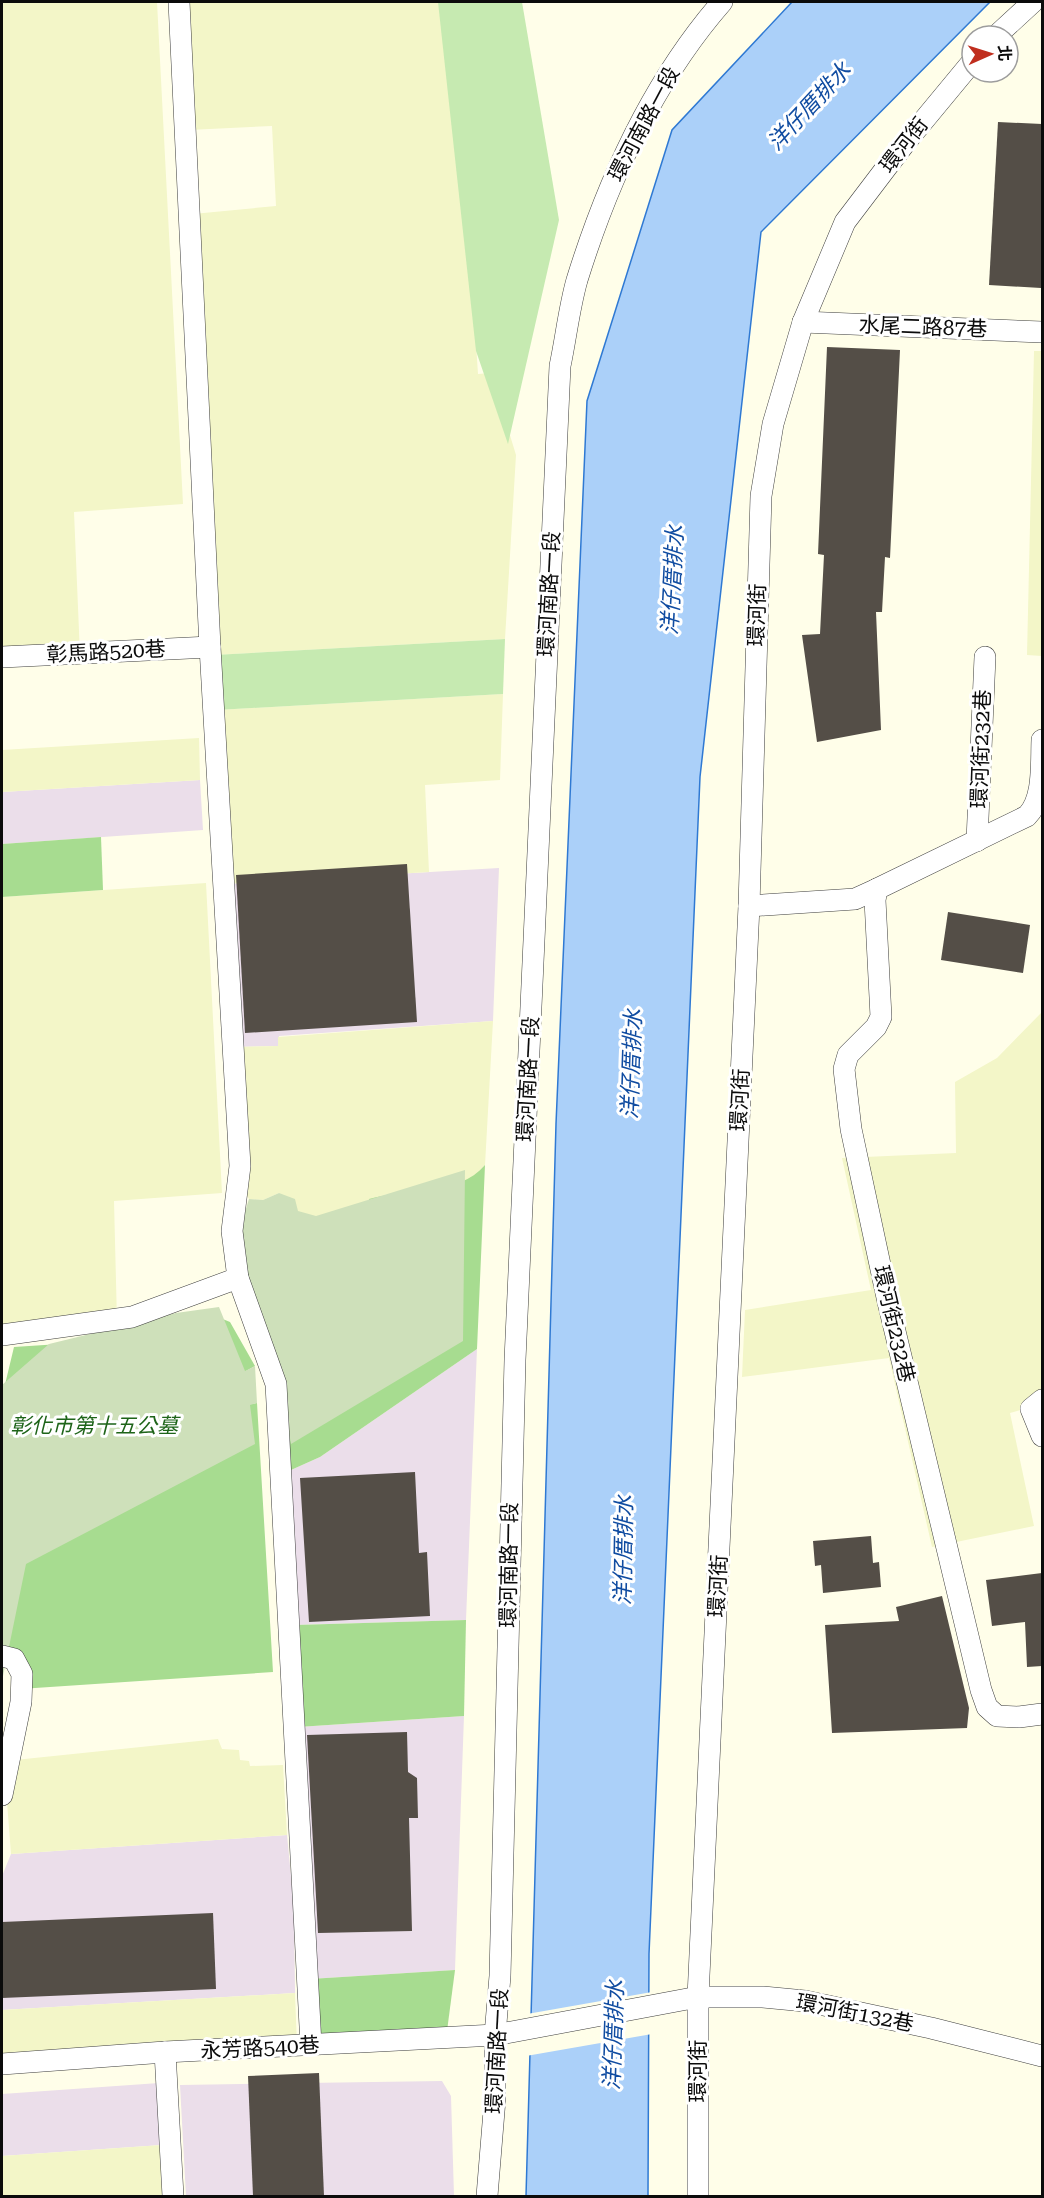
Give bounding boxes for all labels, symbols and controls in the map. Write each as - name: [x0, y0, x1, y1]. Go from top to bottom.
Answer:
- north arrow: [960, 24, 1020, 84]
- text: 北: [995, 45, 1014, 62]
- water label: 洋仔厝排水: [763, 57, 857, 155]
- street label: 環河南路一段: [604, 63, 684, 185]
- street label: 環河街: [875, 113, 933, 177]
- street label: 水尾二路87巷: [858, 313, 988, 341]
- water label: 洋仔厝排水: [657, 523, 688, 636]
- street label: 環河南路一段: [534, 530, 564, 658]
- street label: 環河街: [744, 583, 770, 647]
- street label: 彰馬路520巷: [46, 637, 166, 667]
- street label: 環河街232巷: [967, 689, 995, 809]
- water label: 洋仔厝排水: [617, 1008, 646, 1119]
- street label: 環河南路一段: [513, 1015, 543, 1143]
- street label: 環河街: [726, 1068, 754, 1132]
- street label: 環河街232巷: [869, 1263, 919, 1385]
- park label: 彰化市第十五公墓: [10, 1414, 181, 1438]
- water label: 洋仔厝排水: [610, 1494, 637, 1605]
- street label: 環河南路一段: [496, 1502, 522, 1628]
- street label: 環河街: [704, 1554, 732, 1618]
- water label: 洋仔厝排水: [599, 1979, 628, 2090]
- street label: 環河南路一段: [482, 1987, 512, 2115]
- street label: 環河街132巷: [794, 1990, 916, 2036]
- street label: 永芳路540巷: [200, 2033, 320, 2063]
- street label: 環河街: [686, 2040, 710, 2103]

